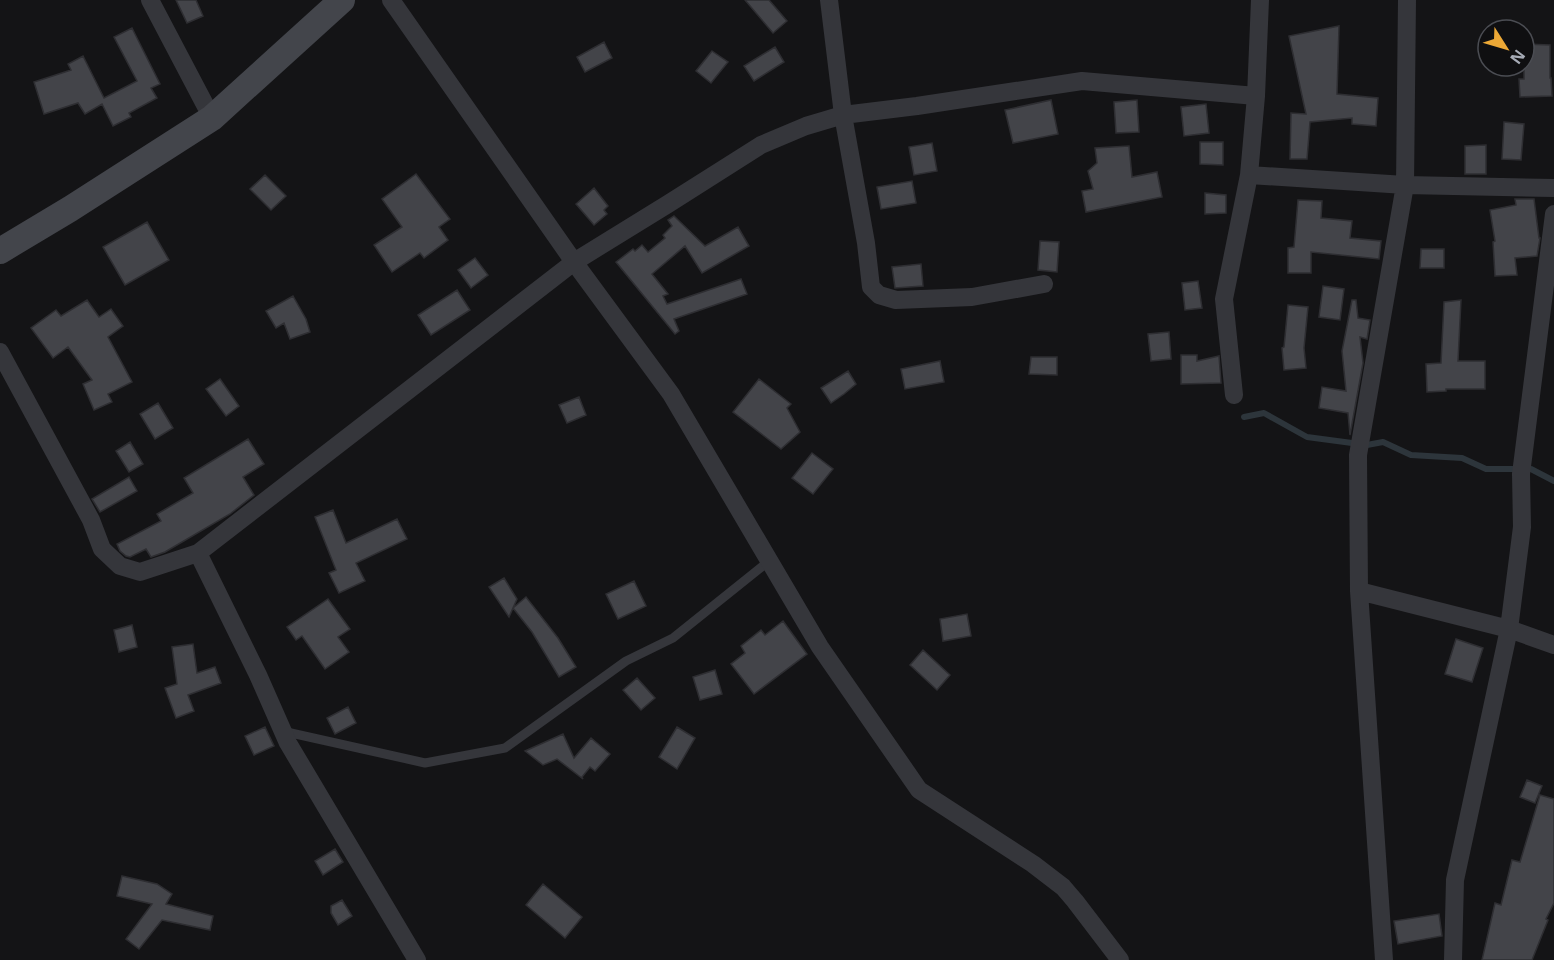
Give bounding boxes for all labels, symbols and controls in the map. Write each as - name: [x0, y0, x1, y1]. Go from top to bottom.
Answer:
- north arrow: [1476, 18, 1536, 78]
- text: N: [1505, 45, 1531, 69]

